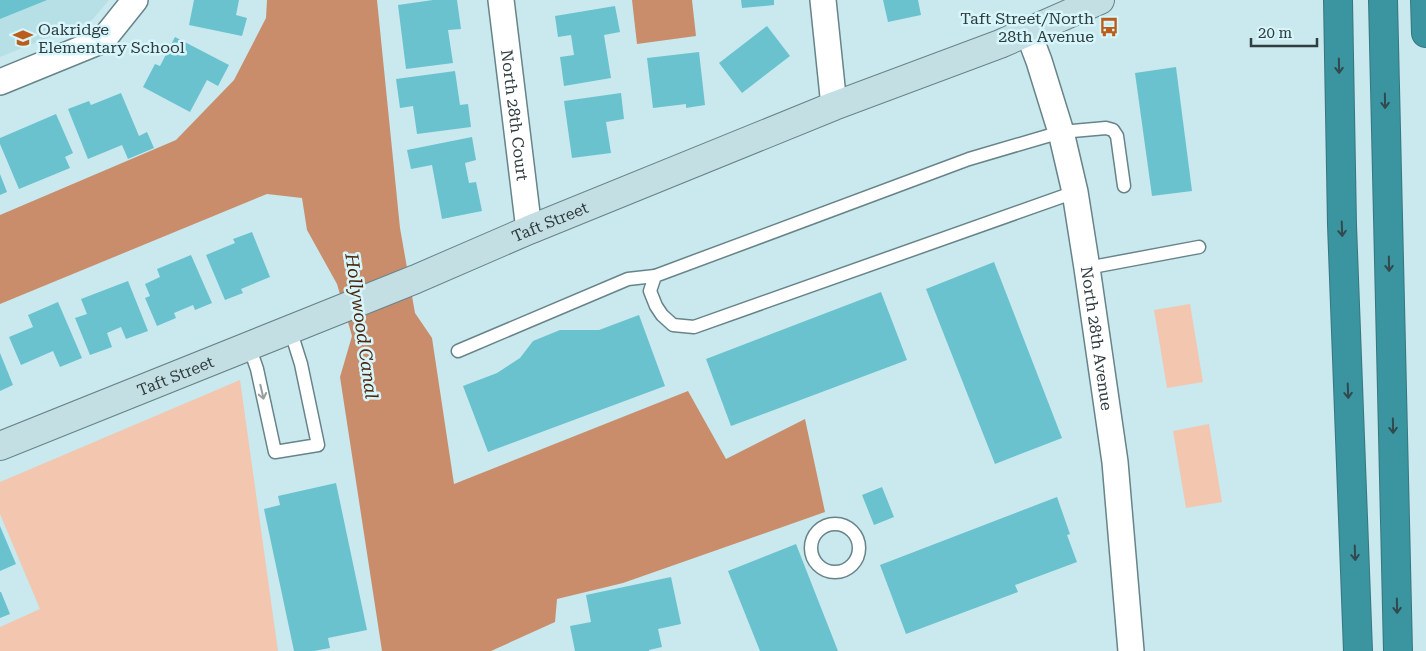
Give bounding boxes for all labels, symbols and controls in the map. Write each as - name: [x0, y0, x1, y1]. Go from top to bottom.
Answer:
- place label: Taft Street/North 28th Avenue: [960, 9, 1094, 46]
- scale bar: [1251, 15, 1317, 47]
- bus stop icon: Taft Street/North 28th Avenue: [1098, 16, 1120, 38]
- place label: Oakridge Elementary School: [38, 20, 185, 57]
- text: 20 m: [1258, 24, 1293, 42]
- school or university icon: Oakridge Elementary School: [12, 27, 34, 49]
- street label: North 28th Court: [498, 48, 532, 182]
- one-way arrow: [1334, 58, 1344, 74]
- one-way arrow: [1380, 92, 1390, 109]
- street label: Taft Street: [509, 197, 591, 246]
- one-way arrow: [1337, 220, 1347, 236]
- water label: Hollywood Canal: [341, 251, 383, 400]
- one-way arrow: [1385, 255, 1394, 271]
- street label: North 28th Avenue: [1077, 265, 1117, 412]
- street label: Taft Street: [134, 352, 216, 399]
- one-way arrow: [1344, 383, 1353, 399]
- one-way arrow: [258, 384, 267, 400]
- one-way arrow: [1389, 418, 1398, 434]
- one-way arrow: [1350, 545, 1359, 561]
- one-way arrow: [1392, 598, 1402, 614]

